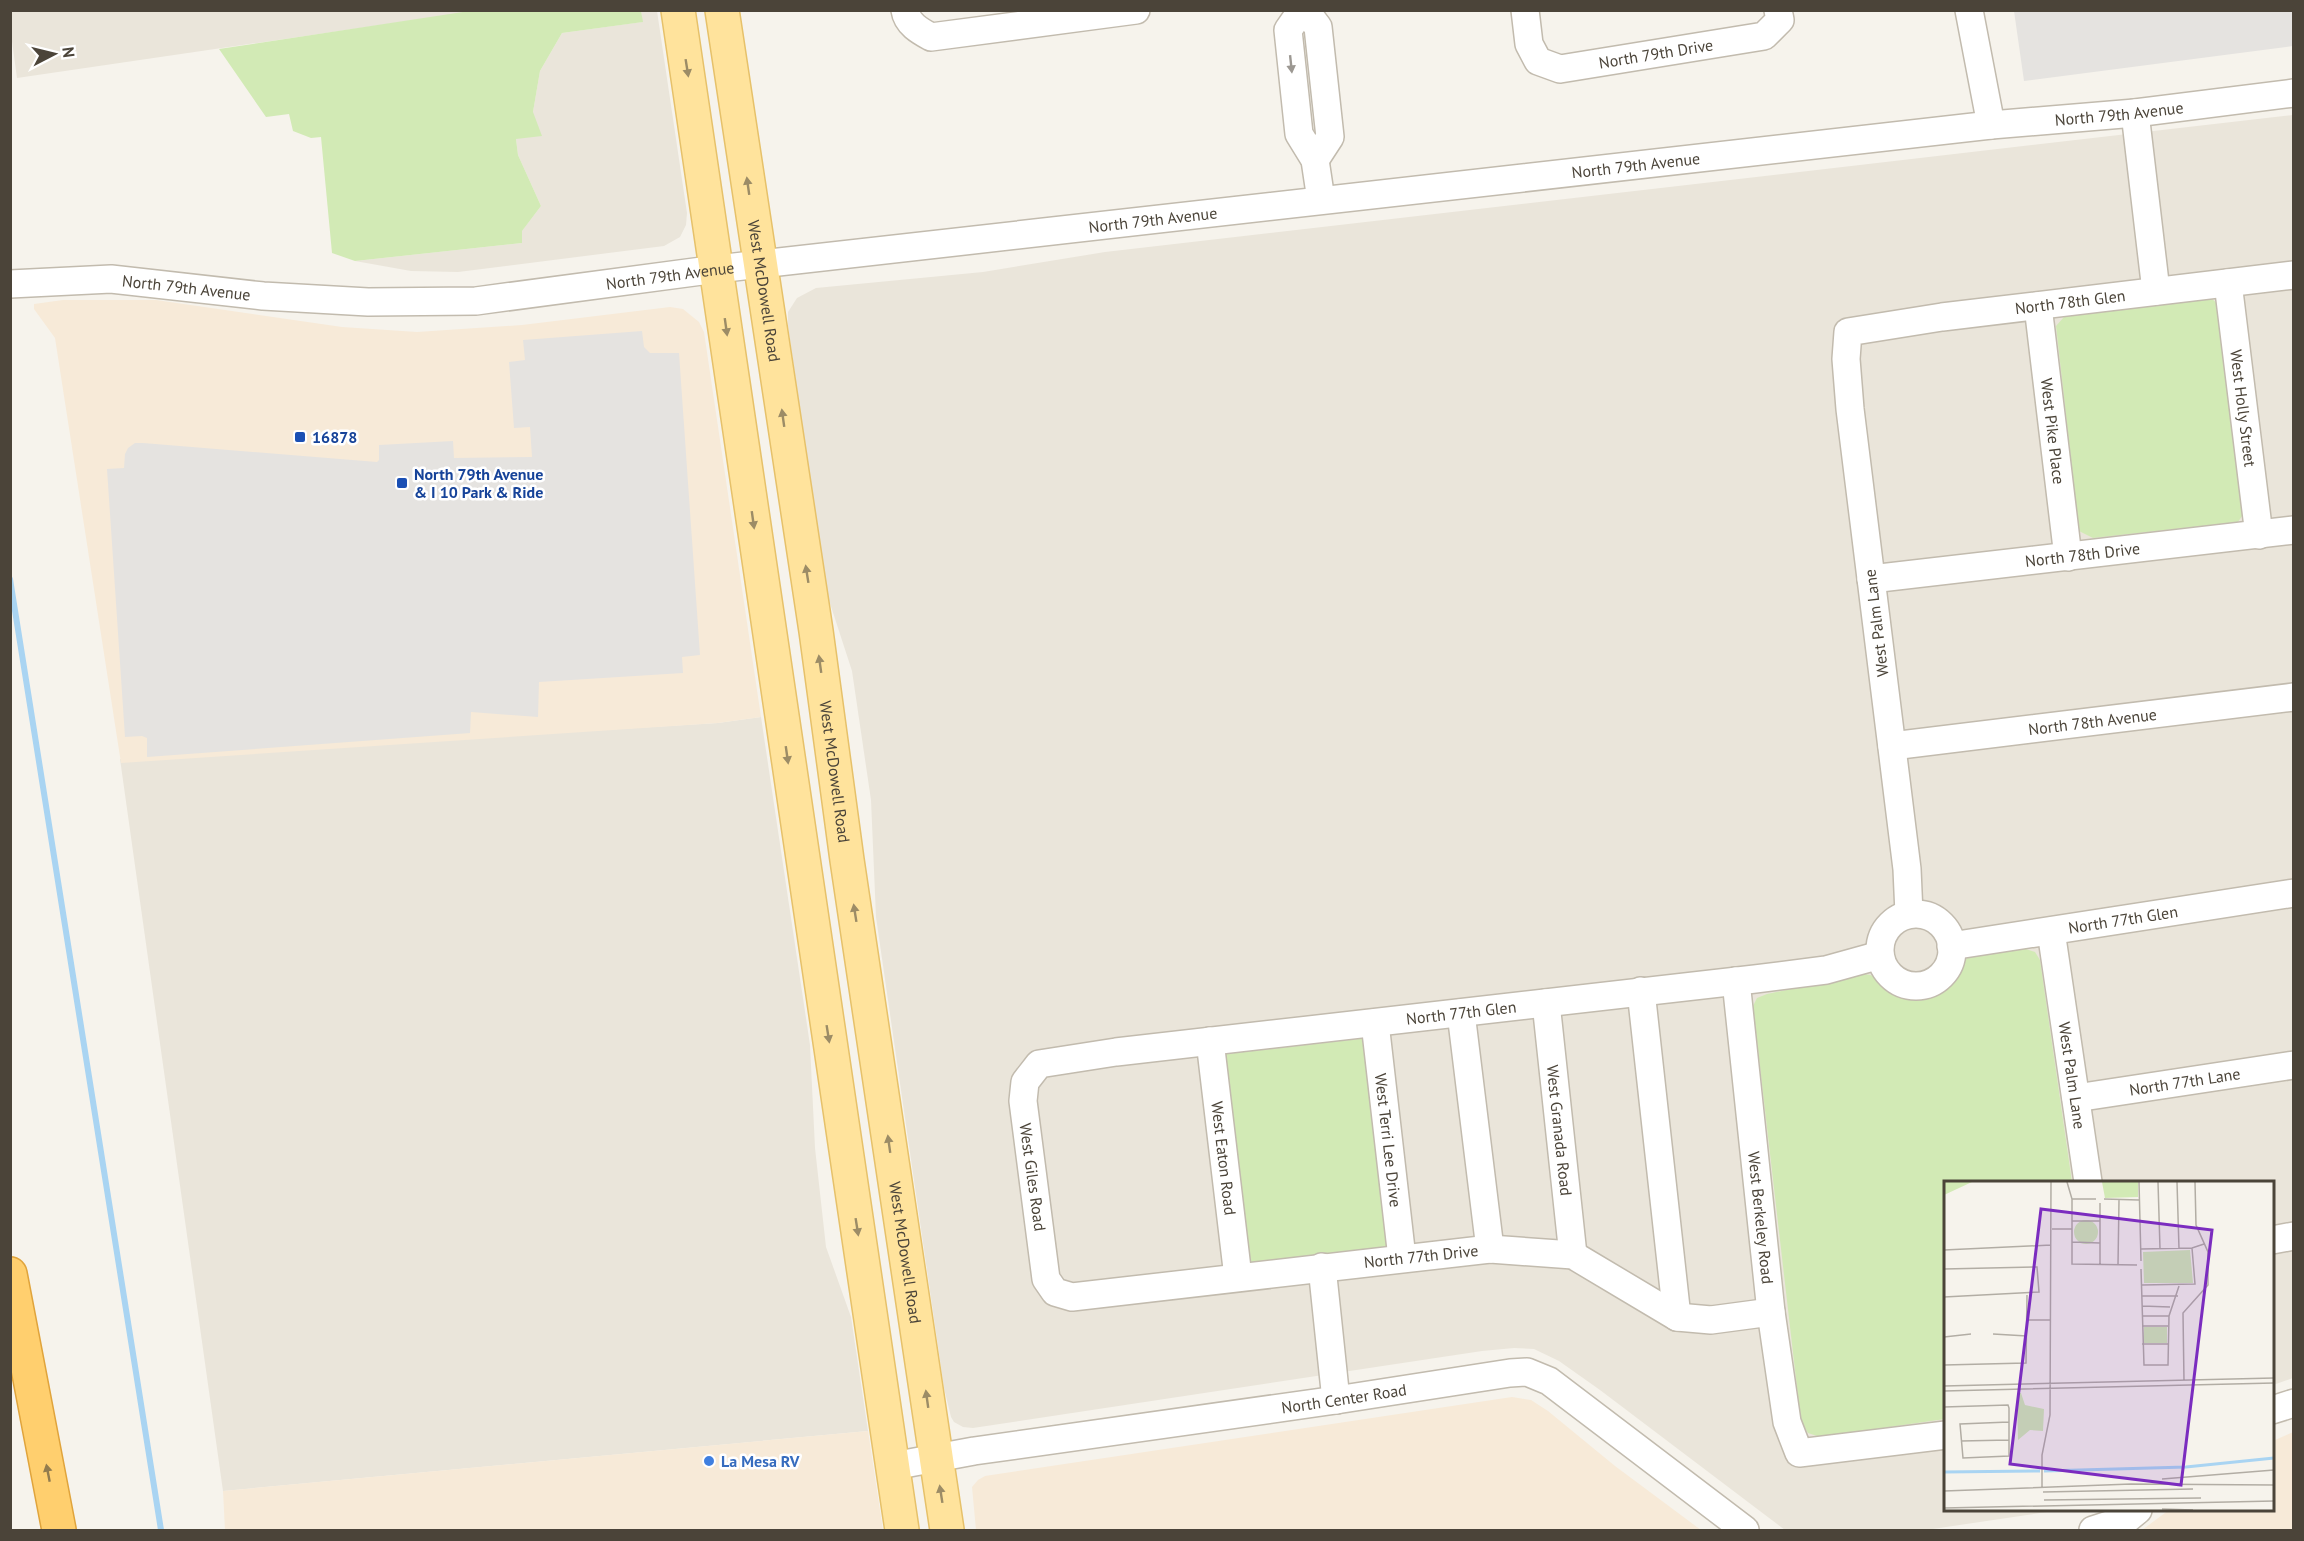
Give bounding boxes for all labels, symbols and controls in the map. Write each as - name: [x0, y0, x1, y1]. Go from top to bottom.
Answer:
- north arrow: [24, 24, 84, 84]
- street label: North 79th Drive: [1597, 34, 1715, 73]
- text: N: [58, 46, 79, 59]
- one-way arrow: [1286, 55, 1296, 74]
- one-way arrow: [682, 59, 691, 78]
- street label: North 79th Avenue: [2054, 97, 2185, 130]
- street label: North 79th Avenue: [1570, 148, 1701, 182]
- one-way arrow: [744, 177, 753, 196]
- street label: North 79th Avenue: [1088, 203, 1218, 237]
- street label: West McDowell Road: [744, 219, 785, 363]
- street label: North 79th Avenue: [605, 257, 735, 294]
- street label: North 79th Avenue: [121, 270, 252, 305]
- street label: North 78th Glen: [2014, 285, 2126, 318]
- one-way arrow: [721, 318, 730, 337]
- street label: West Holly Street: [2226, 348, 2261, 468]
- street label: West Pike Place: [2037, 377, 2069, 485]
- one-way arrow: [778, 409, 787, 428]
- place label: 16878: [312, 427, 357, 447]
- marker: 16878: [293, 430, 307, 444]
- place label: North 79th Avenue & I 10 Park & Ride: [414, 464, 543, 502]
- marker: North 79th Avenue & I 10 Park & Ride: [395, 476, 409, 490]
- one-way arrow: [749, 511, 758, 530]
- street label: North 78th Drive: [2024, 538, 2141, 571]
- one-way arrow: [802, 564, 811, 583]
- street label: West Palm Lane: [1859, 568, 1893, 678]
- one-way arrow: [815, 655, 825, 674]
- street label: West McDowell Road: [816, 699, 855, 844]
- street label: North 78th Avenue: [2027, 704, 2158, 739]
- one-way arrow: [783, 745, 792, 764]
- street label: North 77th Glen: [2067, 901, 2179, 938]
- one-way arrow: [850, 904, 859, 923]
- street label: North 77th Glen: [1405, 996, 1517, 1029]
- street label: West Palm Lane: [2055, 1020, 2090, 1130]
- one-way arrow: [824, 1024, 833, 1043]
- street label: North 77th Lane: [2128, 1063, 2242, 1100]
- street label: West Granada Road: [1543, 1064, 1577, 1197]
- street label: West Terri Lee Drive: [1371, 1072, 1406, 1208]
- street label: West Eaton Road: [1207, 1100, 1241, 1216]
- street label: West Giles Road: [1016, 1122, 1050, 1232]
- one-way arrow: [885, 1135, 894, 1154]
- street label: West Berkeley Road: [1744, 1150, 1778, 1285]
- street label: West McDowell Road: [885, 1180, 926, 1325]
- inset map: [1944, 1181, 2274, 1511]
- one-way arrow: [853, 1217, 862, 1236]
- street label: North 77th Drive: [1363, 1240, 1479, 1272]
- street label: North Center Road: [1280, 1379, 1408, 1418]
- one-way arrow: [922, 1390, 931, 1409]
- place label: La Mesa RV: [721, 1451, 800, 1471]
- marker: La Mesa RV: [702, 1454, 716, 1468]
- one-way arrow: [43, 1463, 52, 1482]
- one-way arrow: [936, 1484, 945, 1503]

